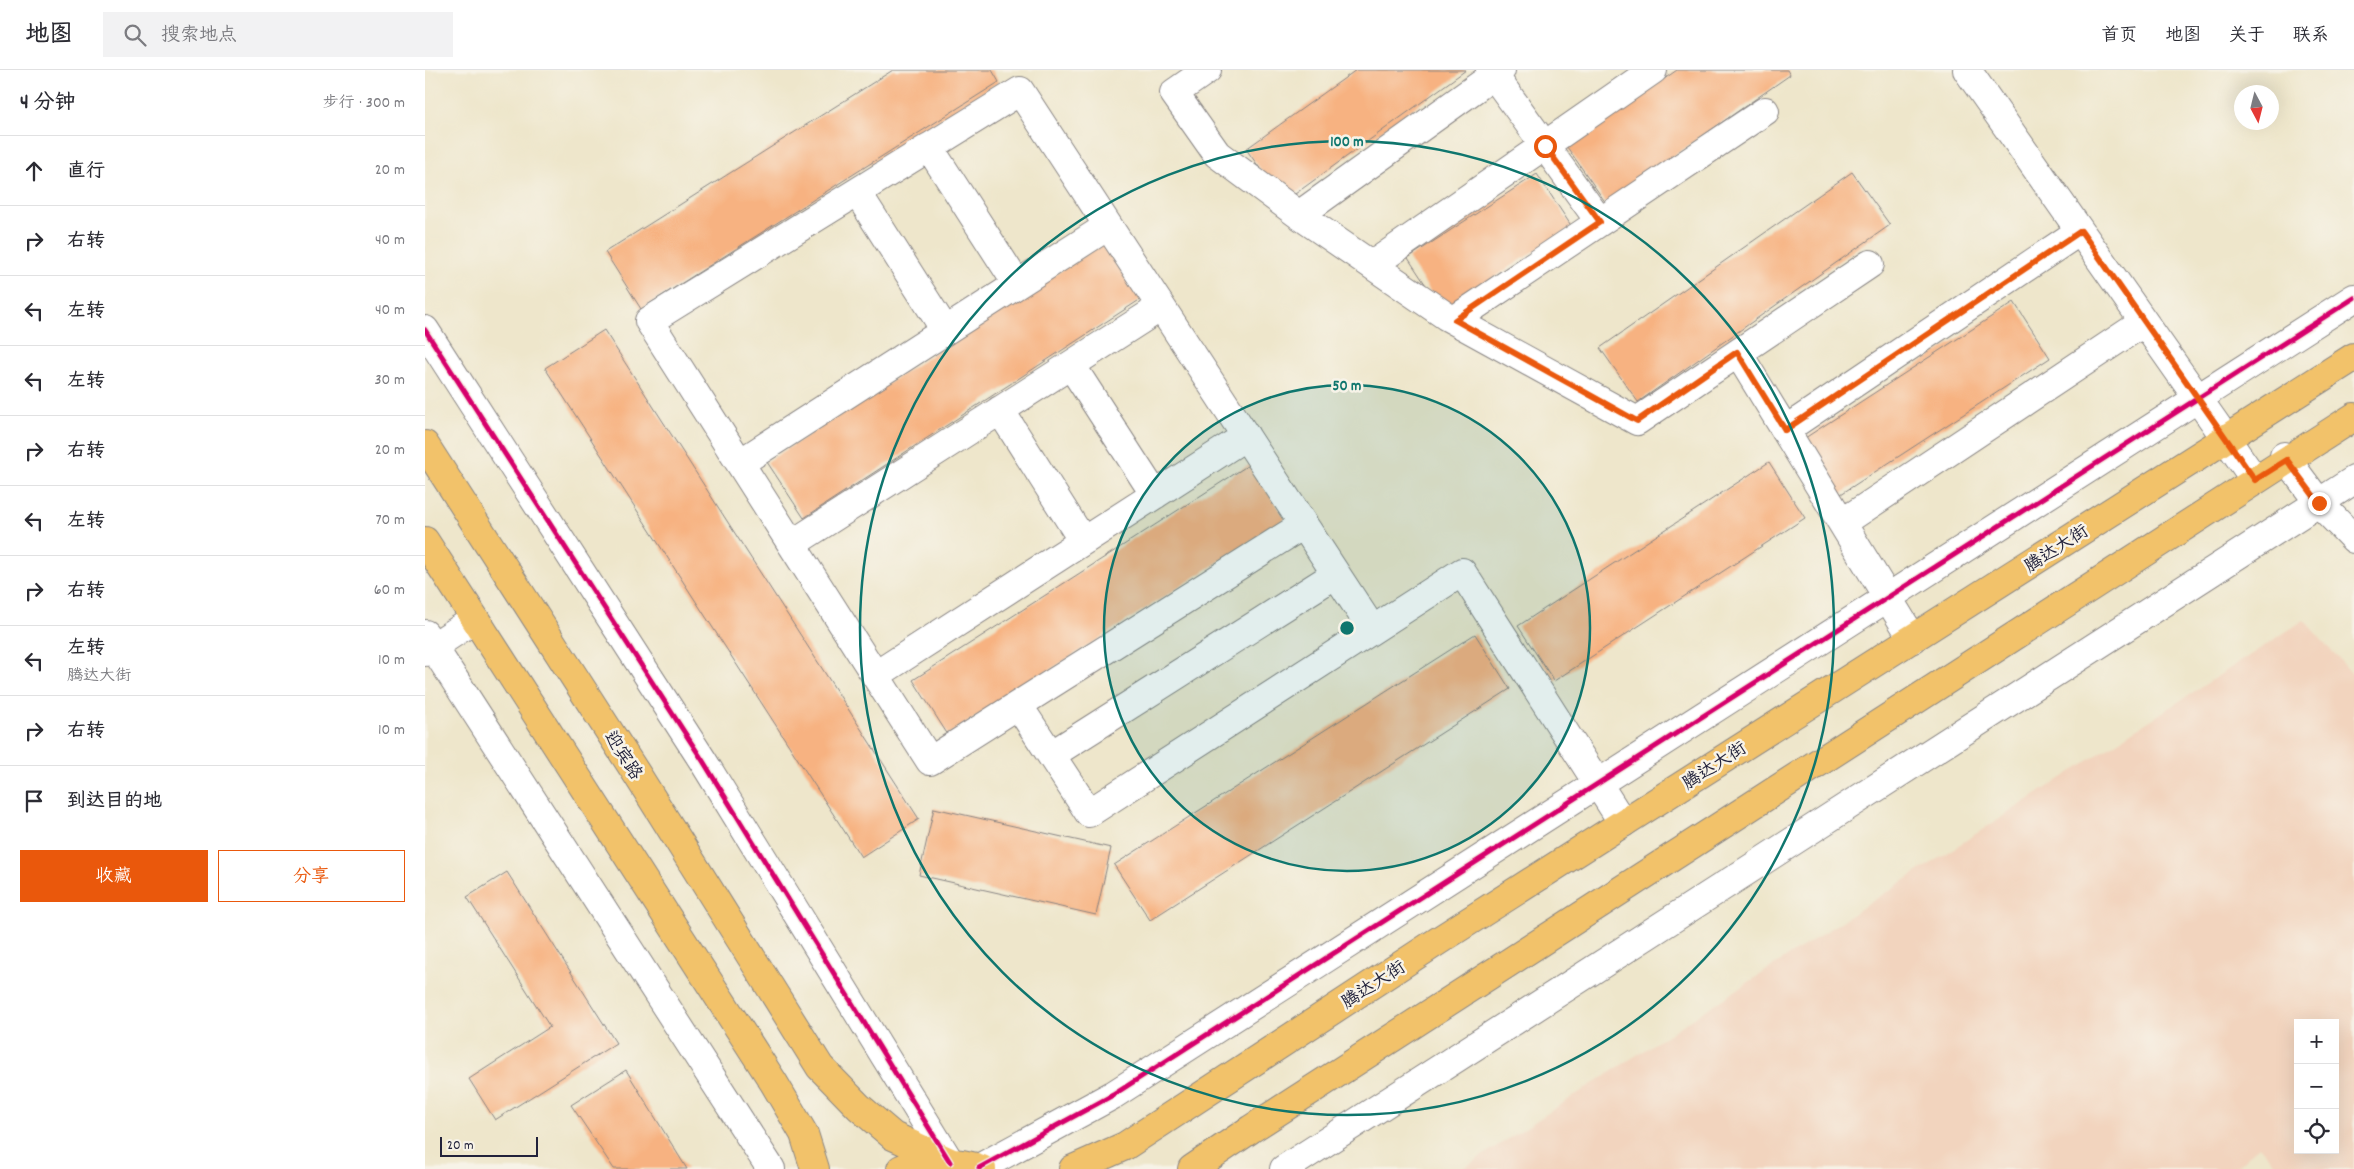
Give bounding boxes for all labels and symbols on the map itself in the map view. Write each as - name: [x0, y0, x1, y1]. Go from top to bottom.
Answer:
- north arrow: [2234, 85, 2279, 130]
- text: 100 m: [1330, 132, 1364, 154]
- route start: [1534, 135, 1557, 158]
- text: 50 m: [1333, 376, 1361, 398]
- route end: [2308, 492, 2331, 515]
- street label: 腾达大街: [2020, 520, 2094, 580]
- centre of rings: [1338, 619, 1356, 637]
- street label: 迎宾路: [597, 727, 647, 786]
- street label: 腾达大街: [1678, 737, 1752, 797]
- street label: 腾达大街: [1337, 956, 1411, 1016]
- scale bar: [440, 1134, 537, 1157]

